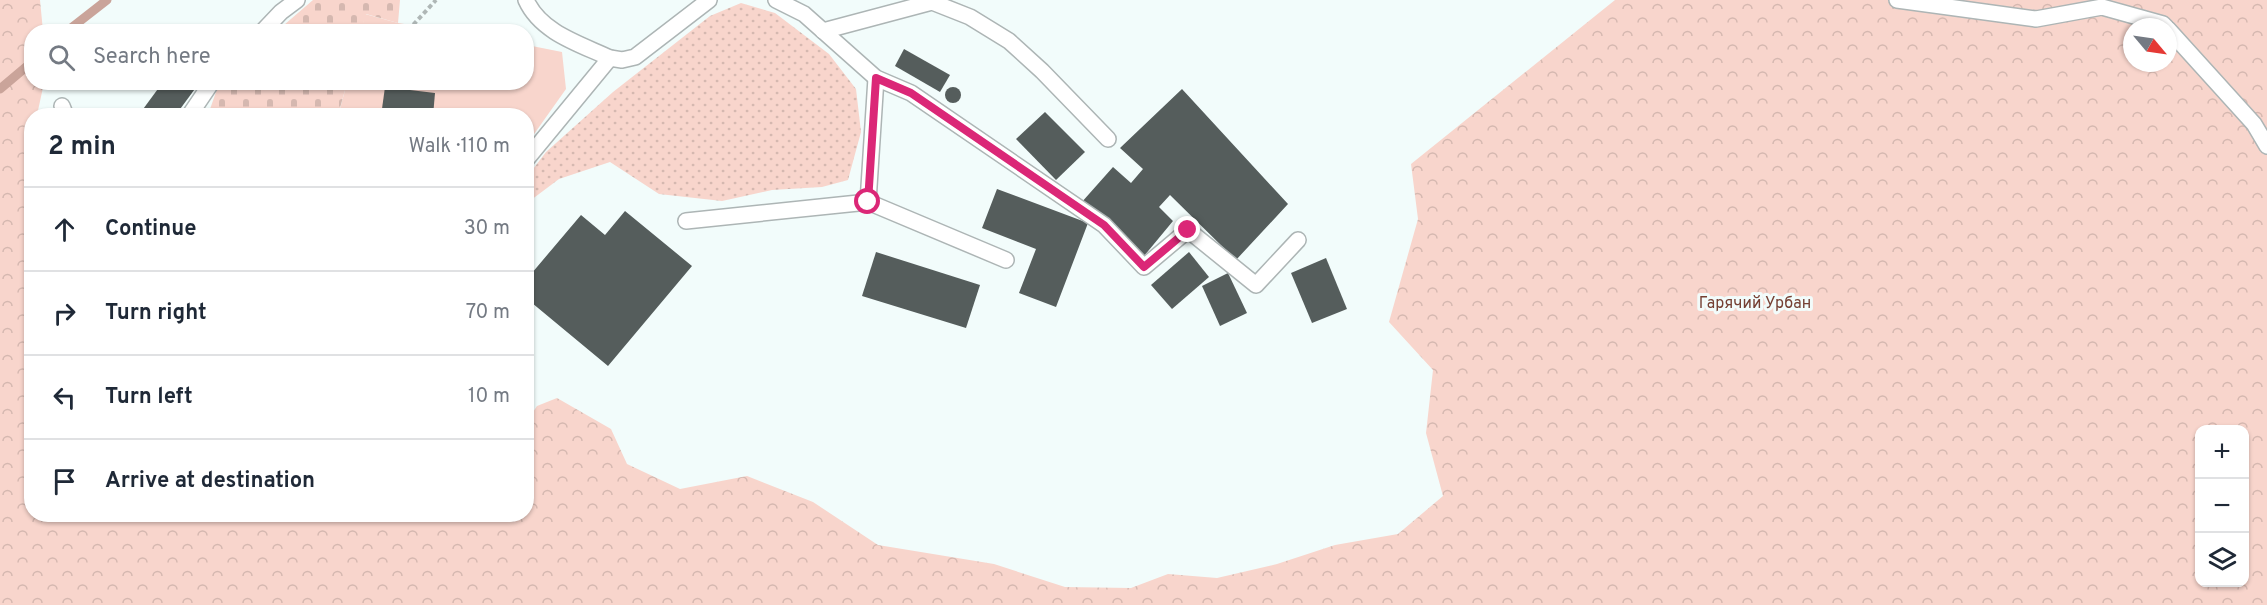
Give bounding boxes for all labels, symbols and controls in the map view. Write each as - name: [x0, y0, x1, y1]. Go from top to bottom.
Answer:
- north arrow: [2123, 18, 2177, 72]
- search box: [24, 24, 534, 90]
- icon: search: [45, 41, 78, 74]
- text: Search here: [93, 44, 211, 71]
- text: 2 min: [48, 131, 116, 164]
- text: Walk · 110 m: [409, 134, 510, 160]
- route start: [854, 188, 880, 214]
- icon: ahead: [48, 213, 81, 246]
- text: Continue: [105, 216, 196, 243]
- text: 30 m: [464, 216, 510, 242]
- route end: [1174, 216, 1200, 242]
- park label: Гарячий Урбан: [1699, 294, 1811, 314]
- icon: right: [48, 297, 81, 330]
- text: Turn right: [105, 300, 207, 327]
- text: 70 m: [466, 300, 510, 326]
- icon: left: [48, 381, 81, 414]
- text: Turn left: [105, 384, 193, 411]
- text: 10 m: [468, 384, 510, 410]
- map controls: [2195, 425, 2249, 587]
- button: +: [2195, 425, 2249, 479]
- icon: arrive: [48, 465, 81, 498]
- text: Arrive at destination: [105, 468, 315, 495]
- button: −: [2195, 479, 2249, 533]
- button: layers: [2195, 533, 2249, 587]

